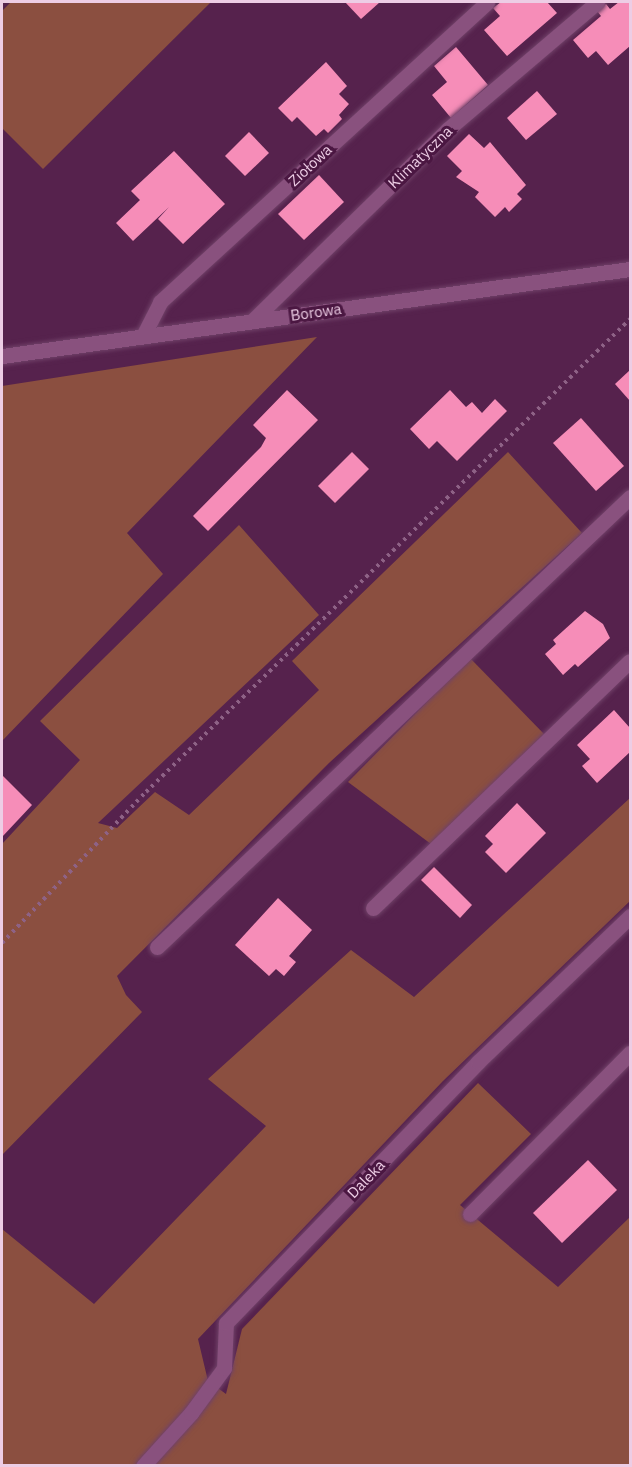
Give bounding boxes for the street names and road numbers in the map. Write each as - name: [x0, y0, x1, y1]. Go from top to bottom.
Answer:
- street label: Klimatyczna: [384, 122, 456, 192]
- street label: Ziołowa: [285, 140, 335, 190]
- street label: Borowa: [289, 300, 343, 324]
- street label: Daleka: [343, 1156, 389, 1202]

